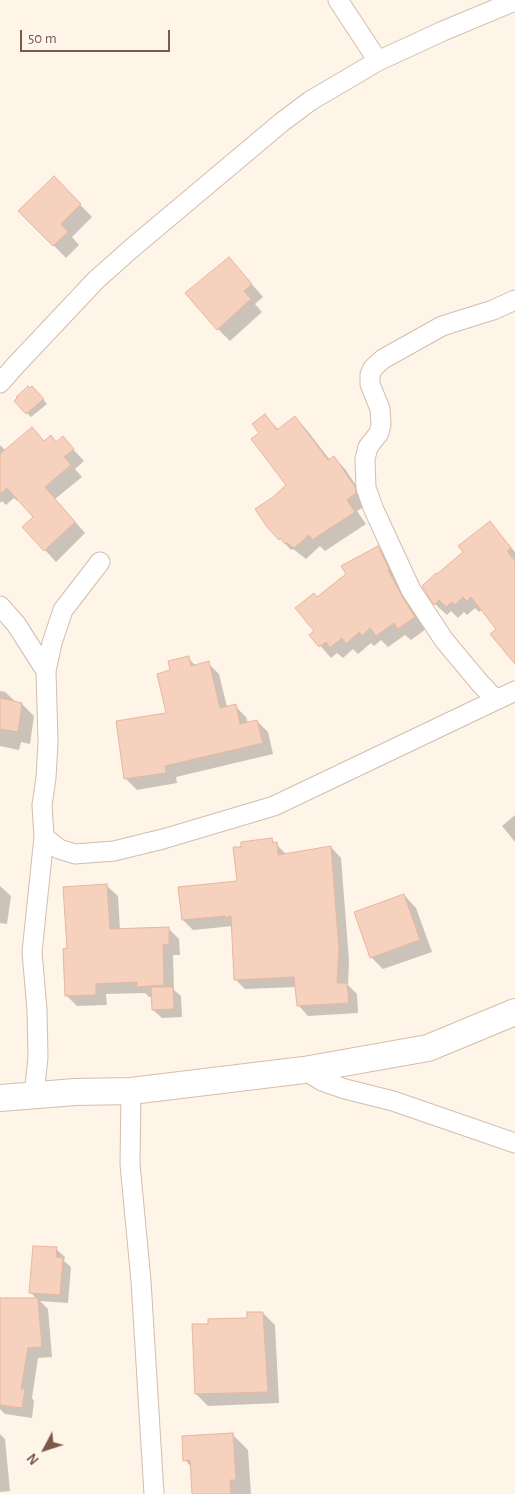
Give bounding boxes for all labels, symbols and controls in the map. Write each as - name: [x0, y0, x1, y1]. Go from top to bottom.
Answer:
- scale bar: [22, 20, 172, 52]
- text: 50 m: [28, 31, 57, 46]
- north arrow: [20, 1424, 70, 1474]
- text: N: [25, 1450, 42, 1467]

